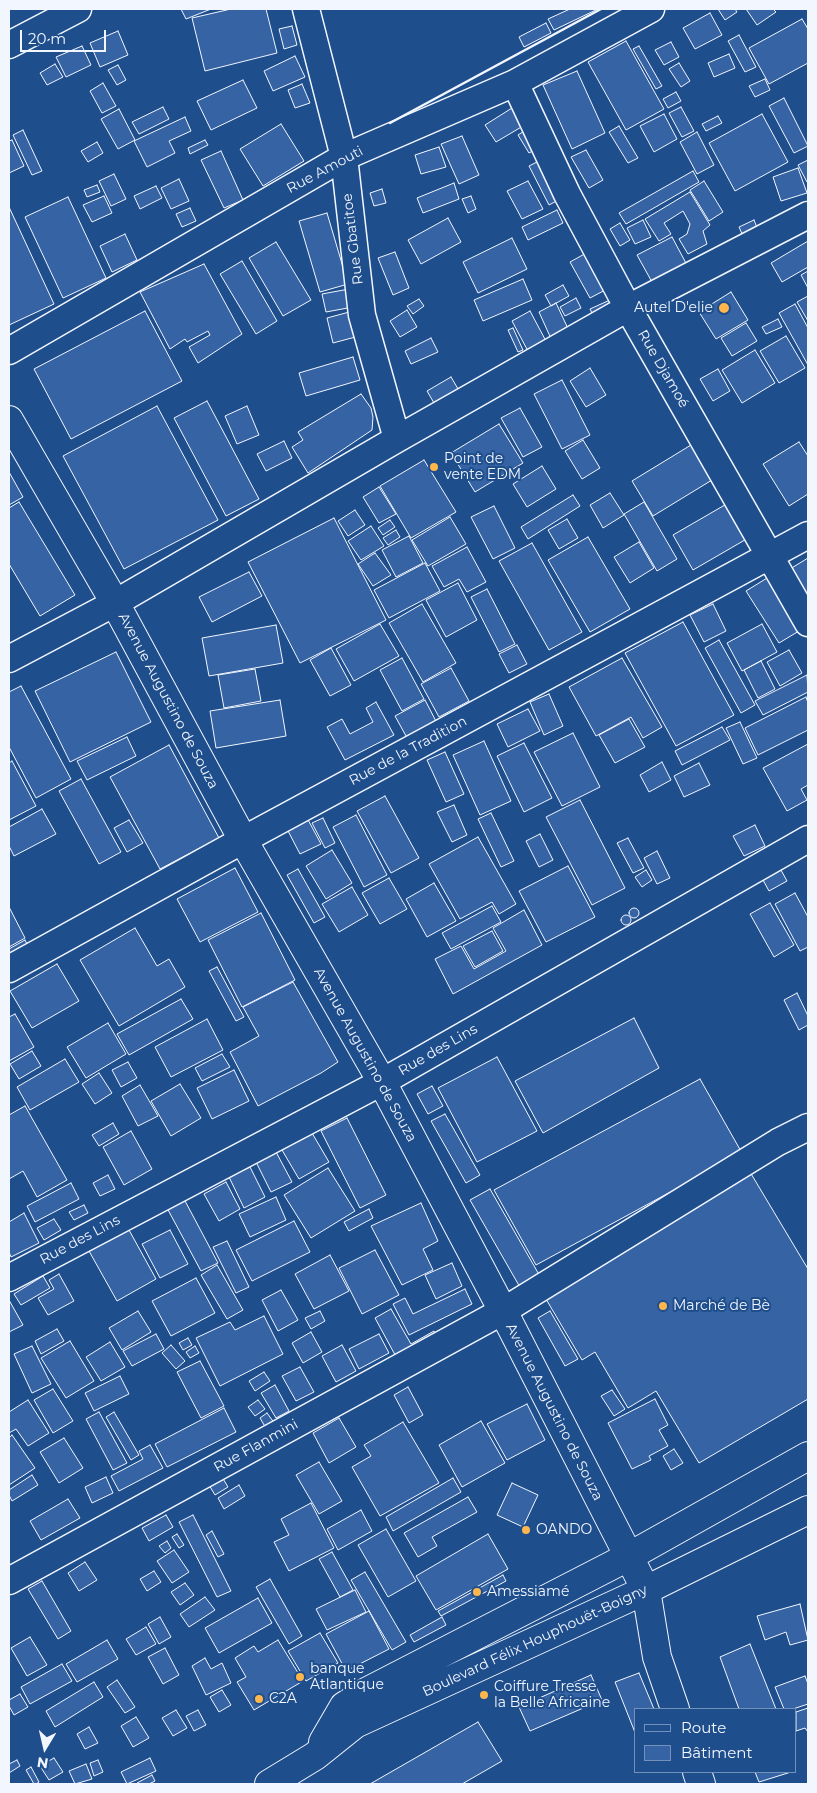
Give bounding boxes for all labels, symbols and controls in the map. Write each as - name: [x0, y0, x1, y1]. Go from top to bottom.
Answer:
- scale bar: [22, 20, 109, 52]
- text: 20 m: [28, 29, 66, 48]
- street label: Rue Amouti: [284, 143, 366, 197]
- street label: Rue Gbatitoe: [339, 192, 367, 286]
- place label: Autel D'elie: [634, 300, 713, 316]
- marker: Autel D'elie: [717, 301, 731, 315]
- street label: Rue Djamoé: [634, 327, 692, 411]
- place label: Point de vente EDM: [444, 451, 521, 484]
- marker: Point de vente EDM: [428, 461, 440, 473]
- street label: Avenue Augustino de Souza: [114, 610, 222, 792]
- street label: Rue de la Tradition: [346, 713, 470, 789]
- street label: Avenue Augustino de Souza: [310, 965, 420, 1145]
- street label: Rue des Lins: [396, 1021, 480, 1079]
- street label: Rue des Lins: [37, 1212, 123, 1268]
- place label: Marché de Bè: [673, 1298, 770, 1314]
- marker: Marché de Bè: [657, 1300, 669, 1312]
- street label: Avenue Augustino de Souza: [502, 1321, 606, 1503]
- street label: Rue Flanmini: [211, 1416, 301, 1476]
- place label: OANDO: [536, 1522, 592, 1538]
- marker: OANDO: [520, 1524, 532, 1536]
- street label: Boulevard Félix Houphouët-Boigny: [420, 1581, 650, 1701]
- place label: Amessiamé: [487, 1584, 569, 1600]
- marker: Amessiamé: [471, 1586, 483, 1598]
- place label: banque Atlantique: [310, 1661, 384, 1694]
- marker: banque Atlantique: [294, 1671, 306, 1683]
- place label: Coiffure Tresse la Belle Africaine: [494, 1679, 610, 1711]
- marker: Coiffure Tresse la Belle Africaine: [478, 1689, 490, 1701]
- place label: C2A: [269, 1691, 297, 1707]
- marker: C2A: [253, 1693, 265, 1705]
- legend: [634, 1708, 797, 1773]
- text: Route: [681, 1718, 726, 1737]
- north arrow: [20, 1723, 70, 1773]
- text: Bâtiment: [681, 1743, 753, 1762]
- text: N: [36, 1753, 50, 1773]

